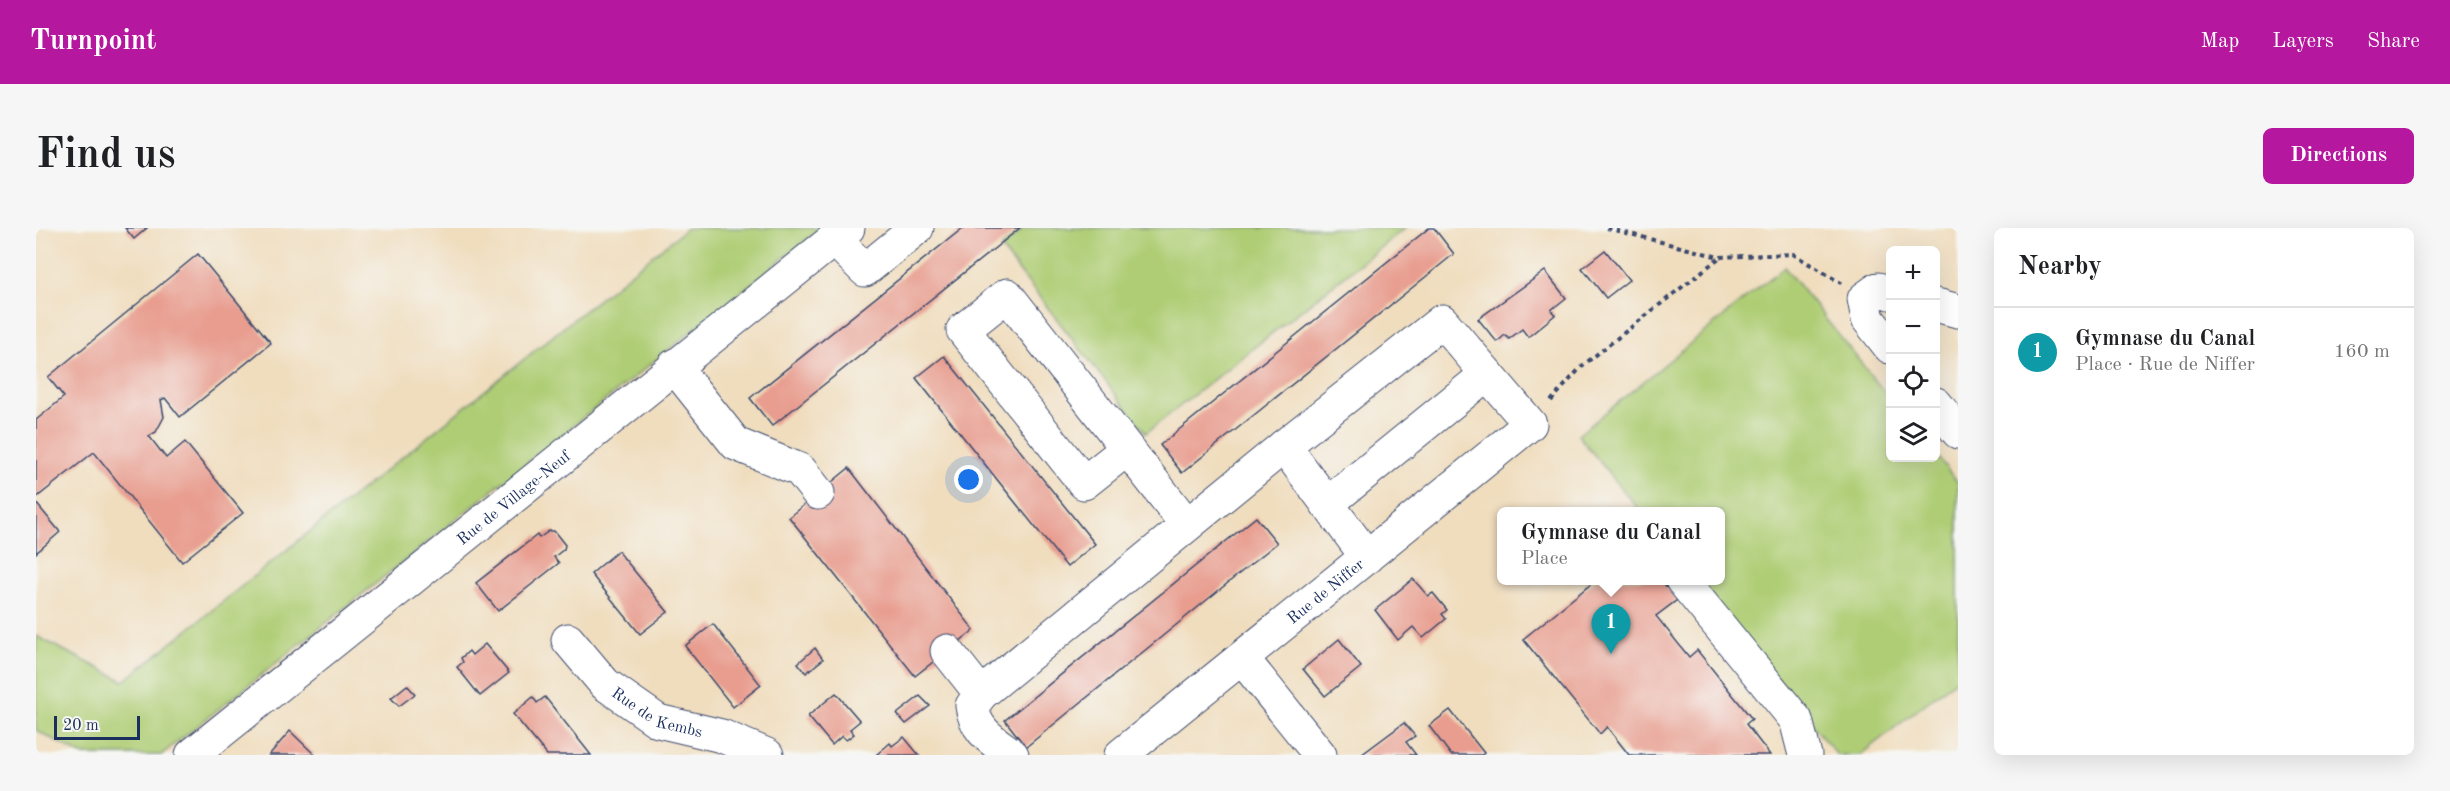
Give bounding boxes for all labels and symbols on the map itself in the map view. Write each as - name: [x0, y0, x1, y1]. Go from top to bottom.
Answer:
- street label: Rue de Village-Neuf: [455, 448, 575, 549]
- your location: [954, 465, 983, 494]
- street label: Rue de Niffer: [1285, 556, 1368, 628]
- pin: 1: [1592, 604, 1630, 654]
- street label: Rue de Kembs: [608, 685, 704, 741]
- scale bar: [54, 713, 140, 741]

